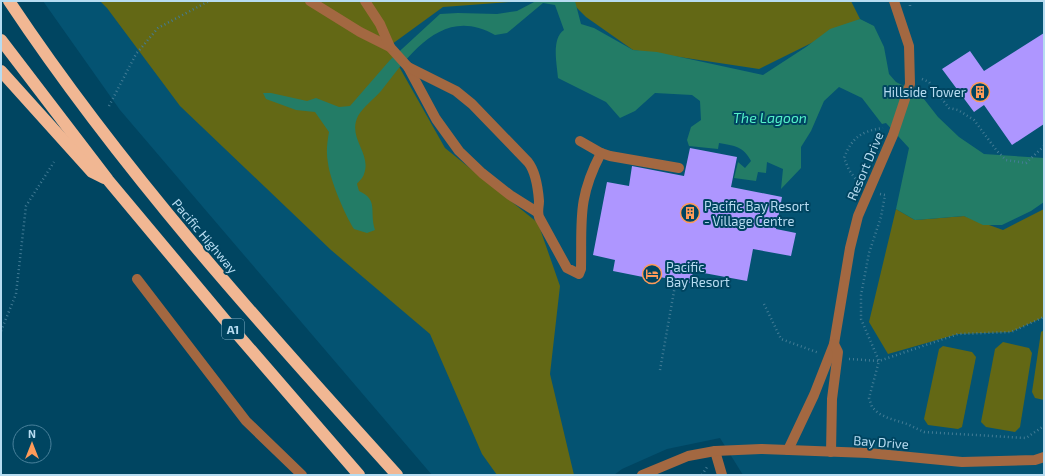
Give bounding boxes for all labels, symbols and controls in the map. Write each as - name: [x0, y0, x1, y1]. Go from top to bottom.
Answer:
- building icon: Hillside Tower: [969, 81, 991, 103]
- place label: Hillside Tower: [883, 84, 966, 100]
- water label: The Lagoon: [733, 109, 807, 126]
- street label: Resort Drive: [843, 129, 887, 203]
- street label: Pacific Highway: [169, 195, 241, 277]
- place label: Pacific Bay Resort - Village Centre: [704, 198, 809, 229]
- building icon: Pacific Bay Resort - Village Centre: [679, 202, 701, 224]
- place label: Pacific Bay Resort: [666, 259, 730, 290]
- hotel icon: Pacific Bay Resort: [641, 263, 663, 285]
- road number: A1: [222, 319, 244, 339]
- north arrow: [12, 424, 52, 464]
- text: N: [28, 427, 36, 440]
- street label: Bay Drive: [853, 432, 909, 452]

